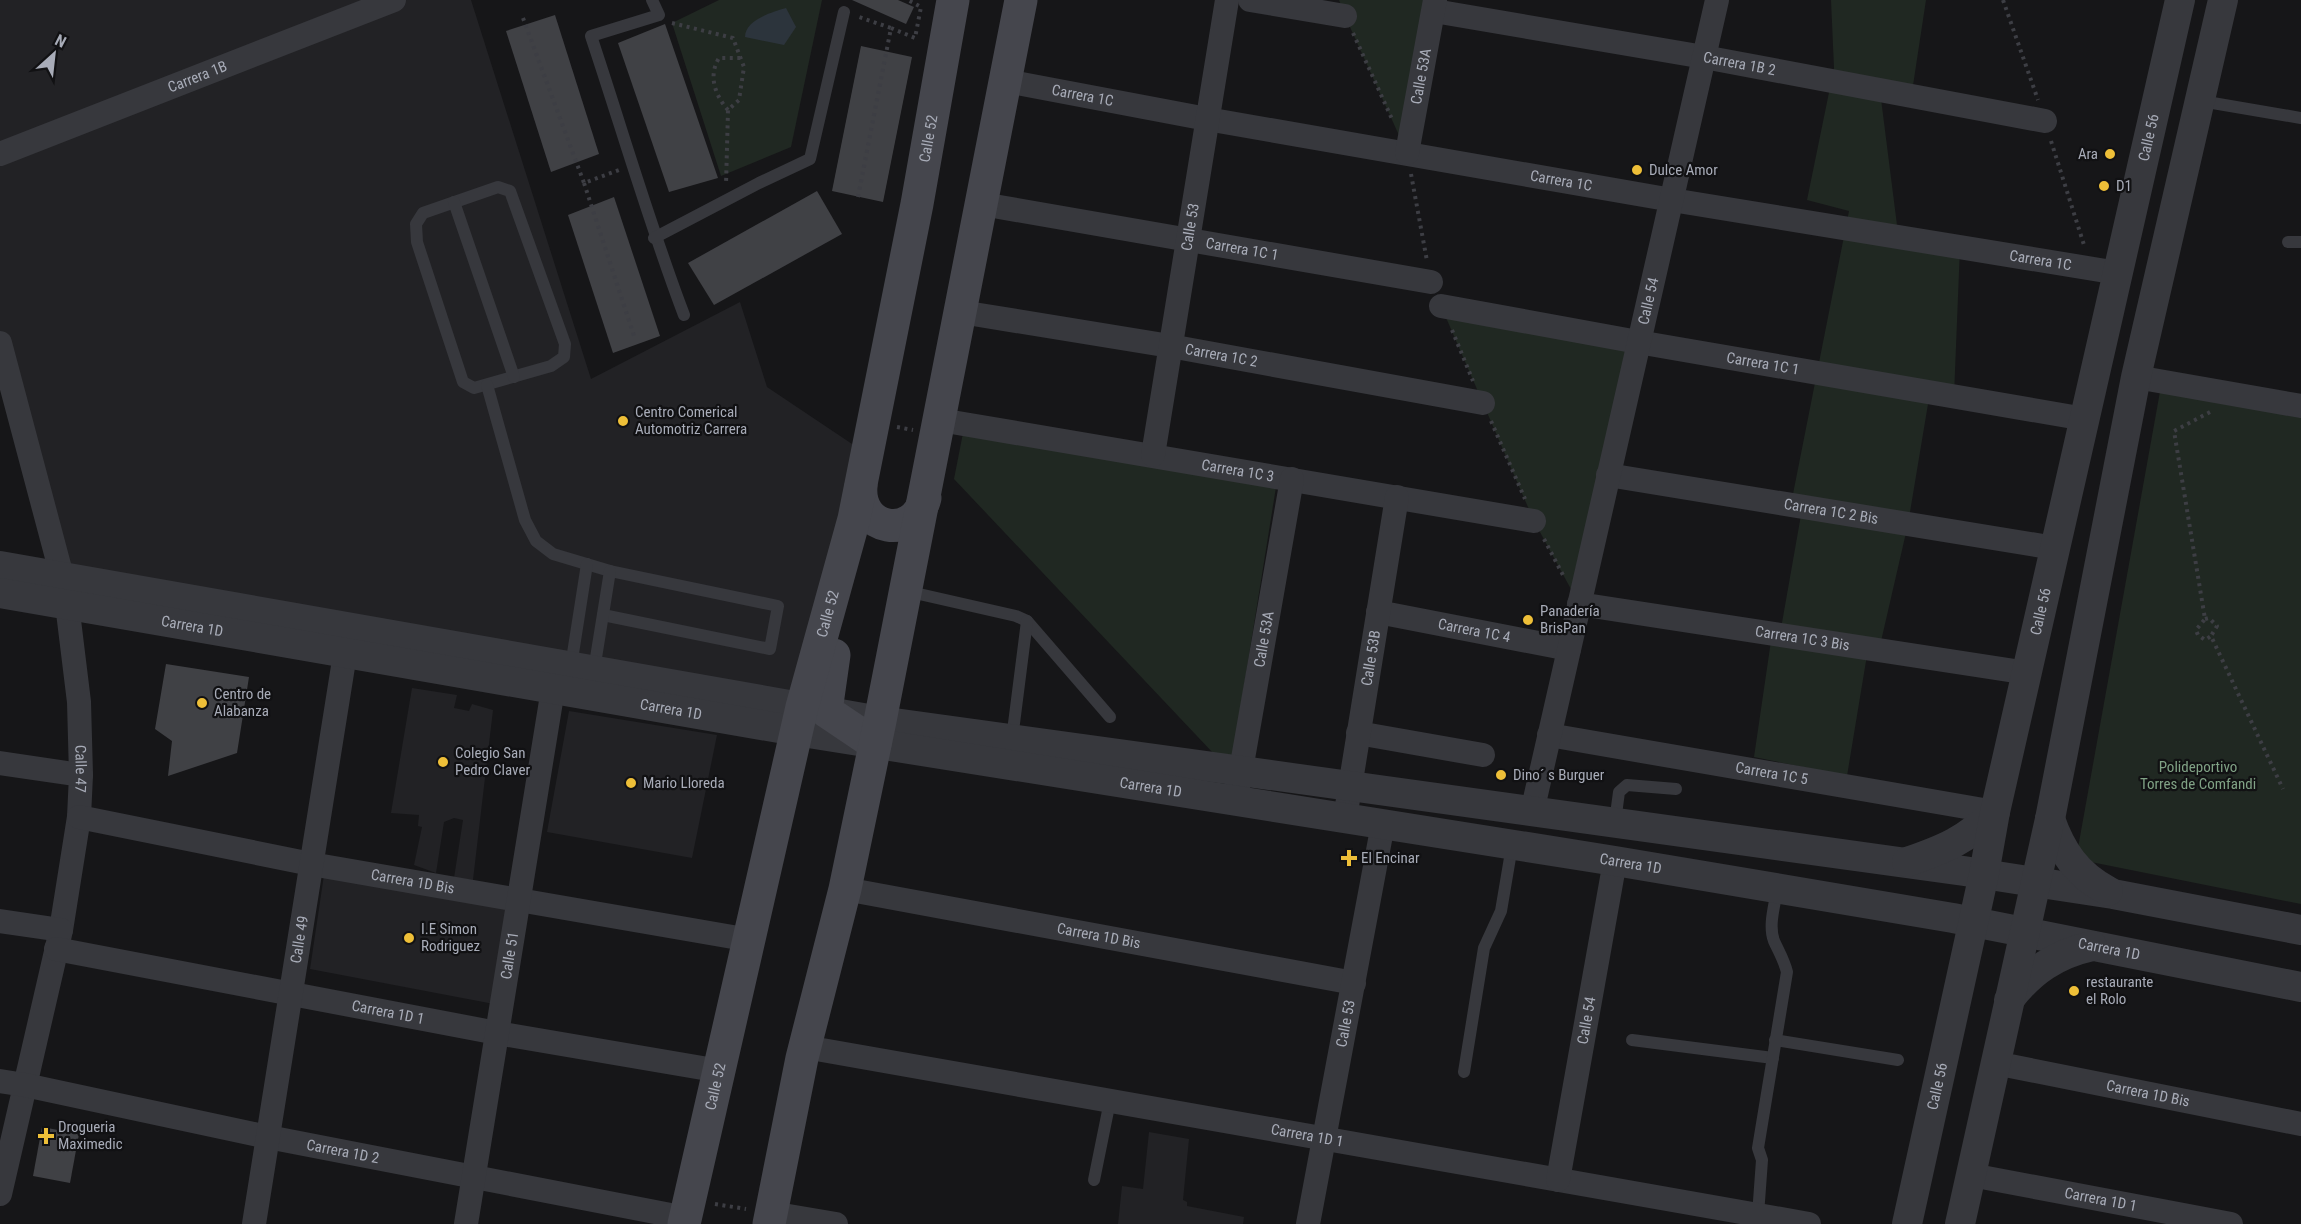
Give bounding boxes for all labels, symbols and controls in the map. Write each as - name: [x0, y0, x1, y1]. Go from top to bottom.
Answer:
- north arrow: [24, 24, 84, 84]
- text: N: [52, 30, 69, 52]
- street label: Calle 53A: [1407, 46, 1435, 106]
- street label: Carrera 1B 2: [1702, 48, 1777, 79]
- street label: Carrera 1B: [165, 57, 230, 97]
- street label: Carrera 1C: [1050, 81, 1115, 110]
- street label: Calle 56: [2135, 112, 2163, 163]
- street label: Calle 52: [916, 113, 942, 164]
- place label: Ara: [2078, 145, 2098, 163]
- marker: Ara: [2103, 147, 2117, 161]
- place label: Dulce Amor: [1649, 161, 1718, 179]
- marker: Dulce Amor: [1630, 163, 1644, 177]
- street label: Carrera 1C: [1529, 166, 1593, 195]
- place label: D1: [2116, 177, 2132, 195]
- marker: D1: [2097, 179, 2111, 193]
- street label: Calle 53: [1177, 202, 1203, 252]
- street label: Carrera 1C 1: [1204, 234, 1280, 264]
- street label: Carrera 1C: [2008, 246, 2073, 274]
- street label: Calle 54: [1634, 276, 1662, 326]
- street label: Carrera 1C 2: [1184, 340, 1259, 371]
- street label: Carrera 1C 1: [1725, 348, 1801, 379]
- place label: Centro Comerical Automotriz Carrera: [635, 403, 747, 438]
- marker: Centro Comerical Automotriz Carrera: [616, 414, 630, 428]
- street label: Carrera 1C 3: [1200, 456, 1275, 486]
- street label: Carrera 1C 2 Bis: [1783, 495, 1880, 528]
- street label: Calle 56: [2027, 586, 2055, 637]
- street label: Calle 52: [813, 588, 843, 639]
- place label: Panadería BrisPan: [1540, 602, 1600, 637]
- street label: Calle 53A: [1250, 610, 1278, 669]
- street label: Carrera 1D: [160, 612, 225, 641]
- marker: Panadería BrisPan: [1521, 613, 1535, 627]
- street label: Carrera 1C 4: [1436, 615, 1512, 646]
- street label: Carrera 1C 3 Bis: [1754, 622, 1851, 654]
- street label: Calle 53B: [1358, 629, 1384, 687]
- place label: Centro de Alabanza: [214, 685, 271, 720]
- street label: Carrera 1D: [639, 695, 703, 724]
- marker: Centro de Alabanza: [195, 696, 209, 710]
- place label: Colegio San Pedro Claver: [455, 744, 530, 779]
- street label: Calle 47: [71, 745, 90, 793]
- marker: Colegio San Pedro Claver: [436, 755, 450, 769]
- street label: Carrera 1C 5: [1734, 758, 1809, 789]
- park label: Polideportivo Torres de Comfandi: [2140, 758, 2256, 793]
- place label: Dino´ s Burguer: [1513, 766, 1605, 784]
- marker: Dino´ s Burguer: [1494, 768, 1508, 782]
- place label: Mario Lloreda: [643, 774, 725, 792]
- street label: Carrera 1D: [1118, 774, 1183, 801]
- marker: Mario Lloreda: [624, 776, 638, 790]
- place label: El Encinar: [1361, 849, 1420, 867]
- street label: Carrera 1D: [1598, 850, 1663, 878]
- marker: El Encinar: [1342, 851, 1356, 865]
- street label: Carrera 1D Bis: [370, 866, 456, 898]
- street label: Calle 49: [287, 915, 312, 965]
- street label: Carrera 1D Bis: [1055, 919, 1142, 952]
- place label: I.E Simon Rodriguez: [421, 920, 480, 955]
- street label: Calle 51: [497, 930, 522, 981]
- marker: I.E Simon Rodriguez: [402, 931, 416, 945]
- street label: Carrera 1D: [2077, 934, 2142, 964]
- place label: restaurante el Rolo: [2086, 973, 2153, 1008]
- marker: restaurante el Rolo: [2067, 984, 2081, 998]
- street label: Calle 54: [1573, 995, 1600, 1046]
- street label: Carrera 1D 1: [350, 997, 426, 1028]
- street label: Calle 53: [1332, 998, 1359, 1049]
- street label: Calle 52: [701, 1061, 729, 1112]
- street label: Calle 56: [1923, 1061, 1951, 1112]
- street label: Carrera 1D Bis: [2105, 1076, 2191, 1111]
- place label: Drogueria Maximedic: [58, 1118, 123, 1153]
- street label: Carrera 1D 1: [1270, 1120, 1345, 1151]
- marker: Drogueria Maximedic: [39, 1129, 53, 1143]
- street label: Carrera 1D 2: [305, 1136, 381, 1167]
- street label: Carrera 1D 1: [2063, 1184, 2138, 1215]

